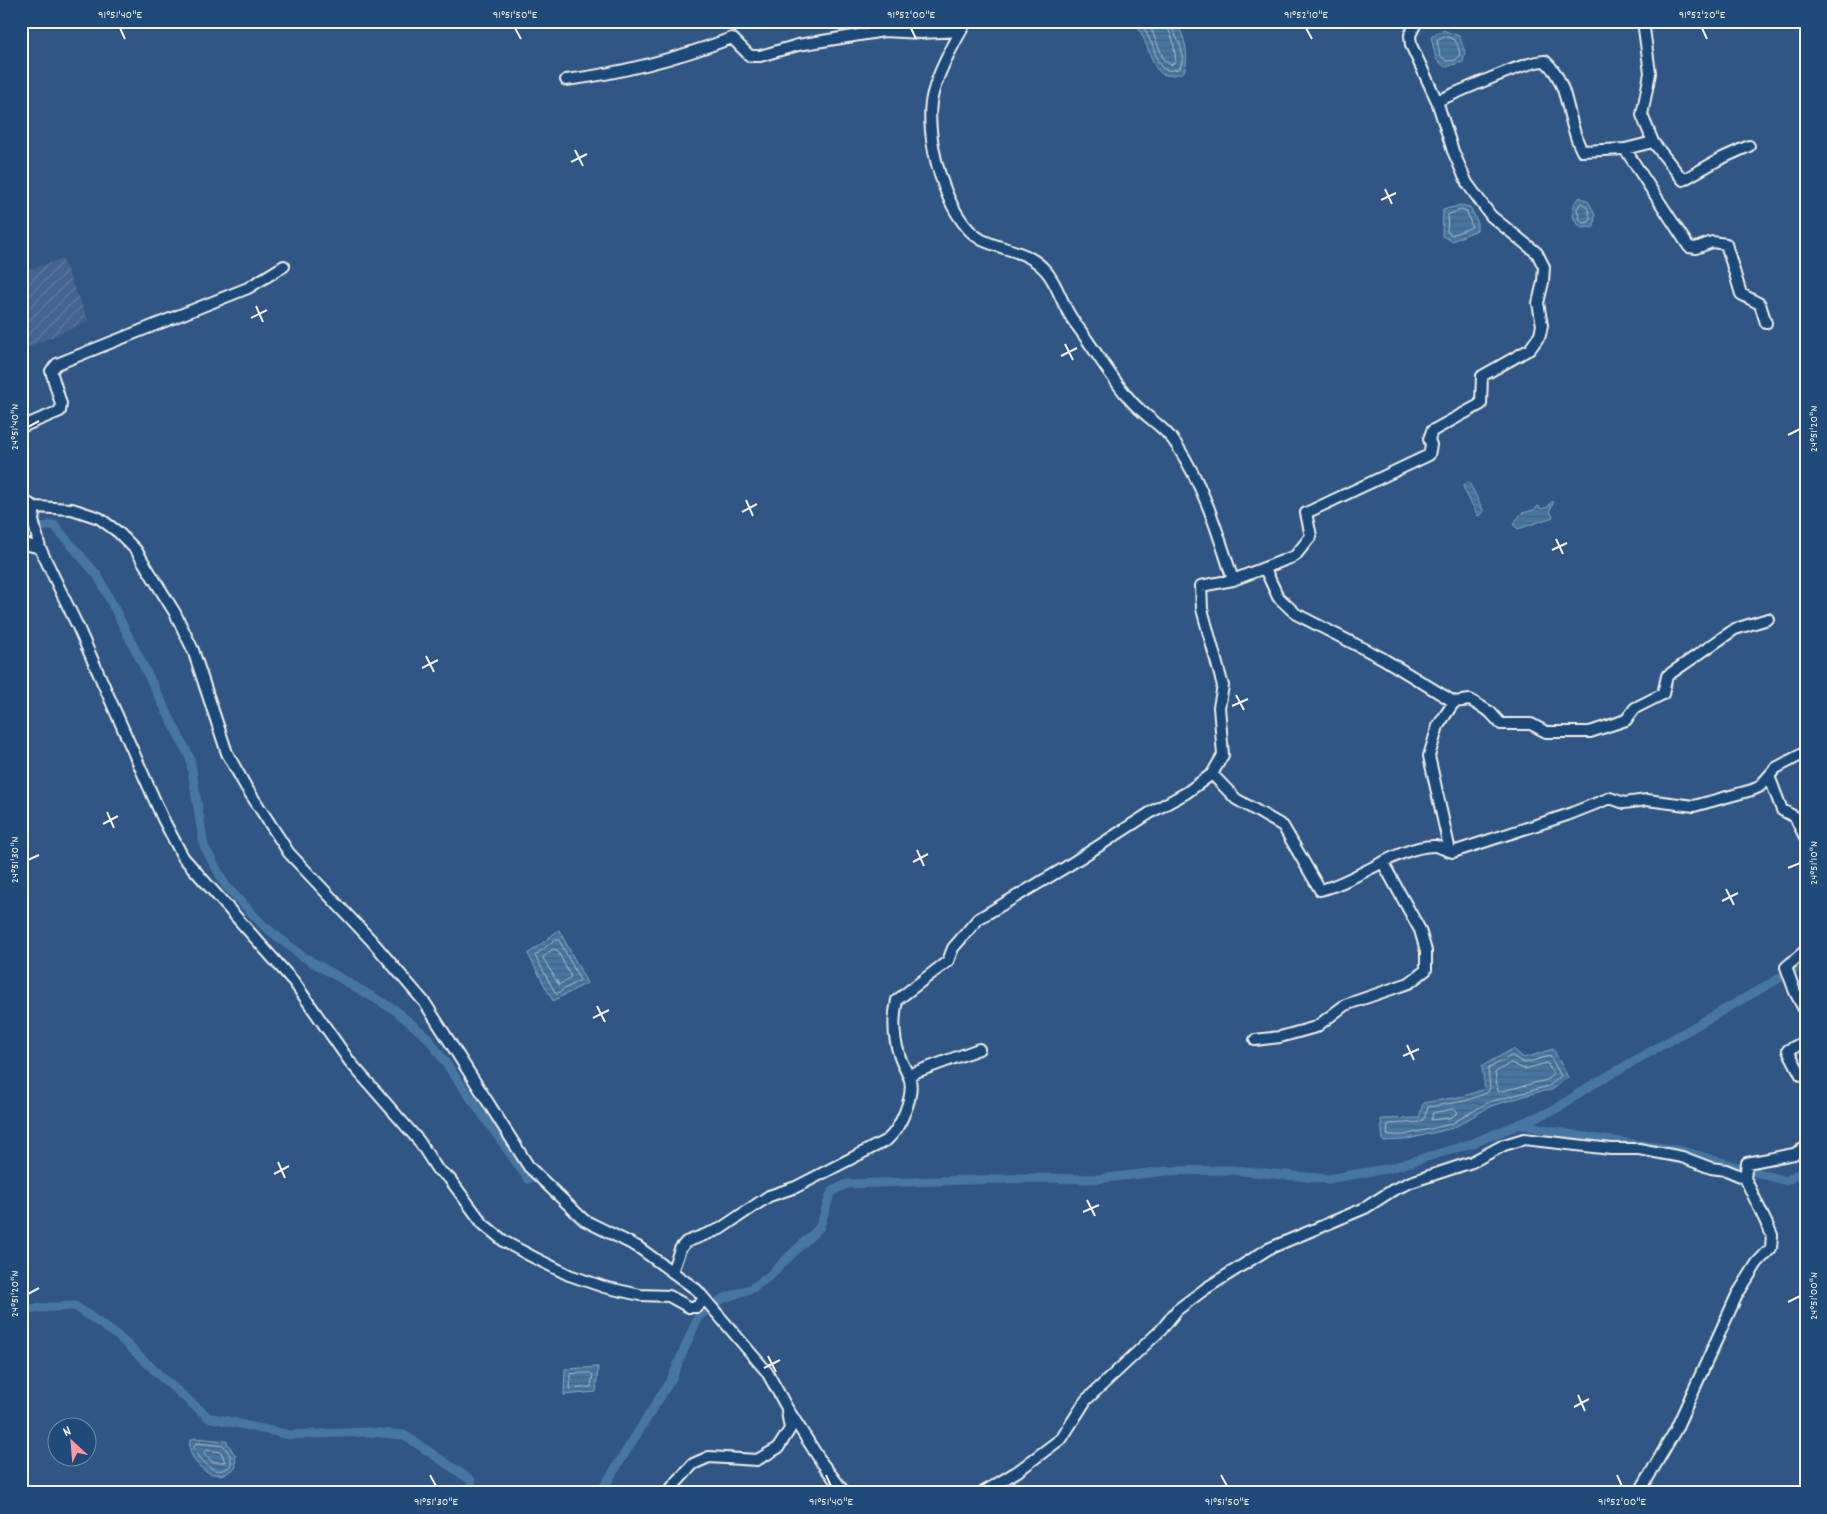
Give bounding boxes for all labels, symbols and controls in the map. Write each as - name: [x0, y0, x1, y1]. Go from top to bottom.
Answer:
- text: 91°51'40"E: [98, 7, 142, 24]
- text: 91°51'50"E: [493, 7, 538, 24]
- text: 91°52'00"E: [887, 7, 936, 24]
- text: 91°52'10"E: [1284, 7, 1329, 24]
- text: 91°52'20"E: [1679, 7, 1726, 24]
- text: 24°51'40"N: [7, 404, 24, 450]
- text: 24°51'20"N: [1806, 406, 1823, 452]
- text: 24°51'30"N: [7, 837, 24, 883]
- text: 24°51'10"N: [1806, 841, 1823, 885]
- text: 24°51'20"N: [7, 1271, 24, 1317]
- text: 24°51'00"N: [1806, 1272, 1823, 1320]
- north arrow: [48, 1416, 98, 1466]
- text: N: [60, 1422, 75, 1443]
- text: 91°51'30"E: [414, 1494, 459, 1511]
- text: 91°51'40"E: [809, 1494, 853, 1511]
- text: 91°51'50"E: [1205, 1494, 1250, 1511]
- text: 91°52'00"E: [1598, 1494, 1647, 1511]

